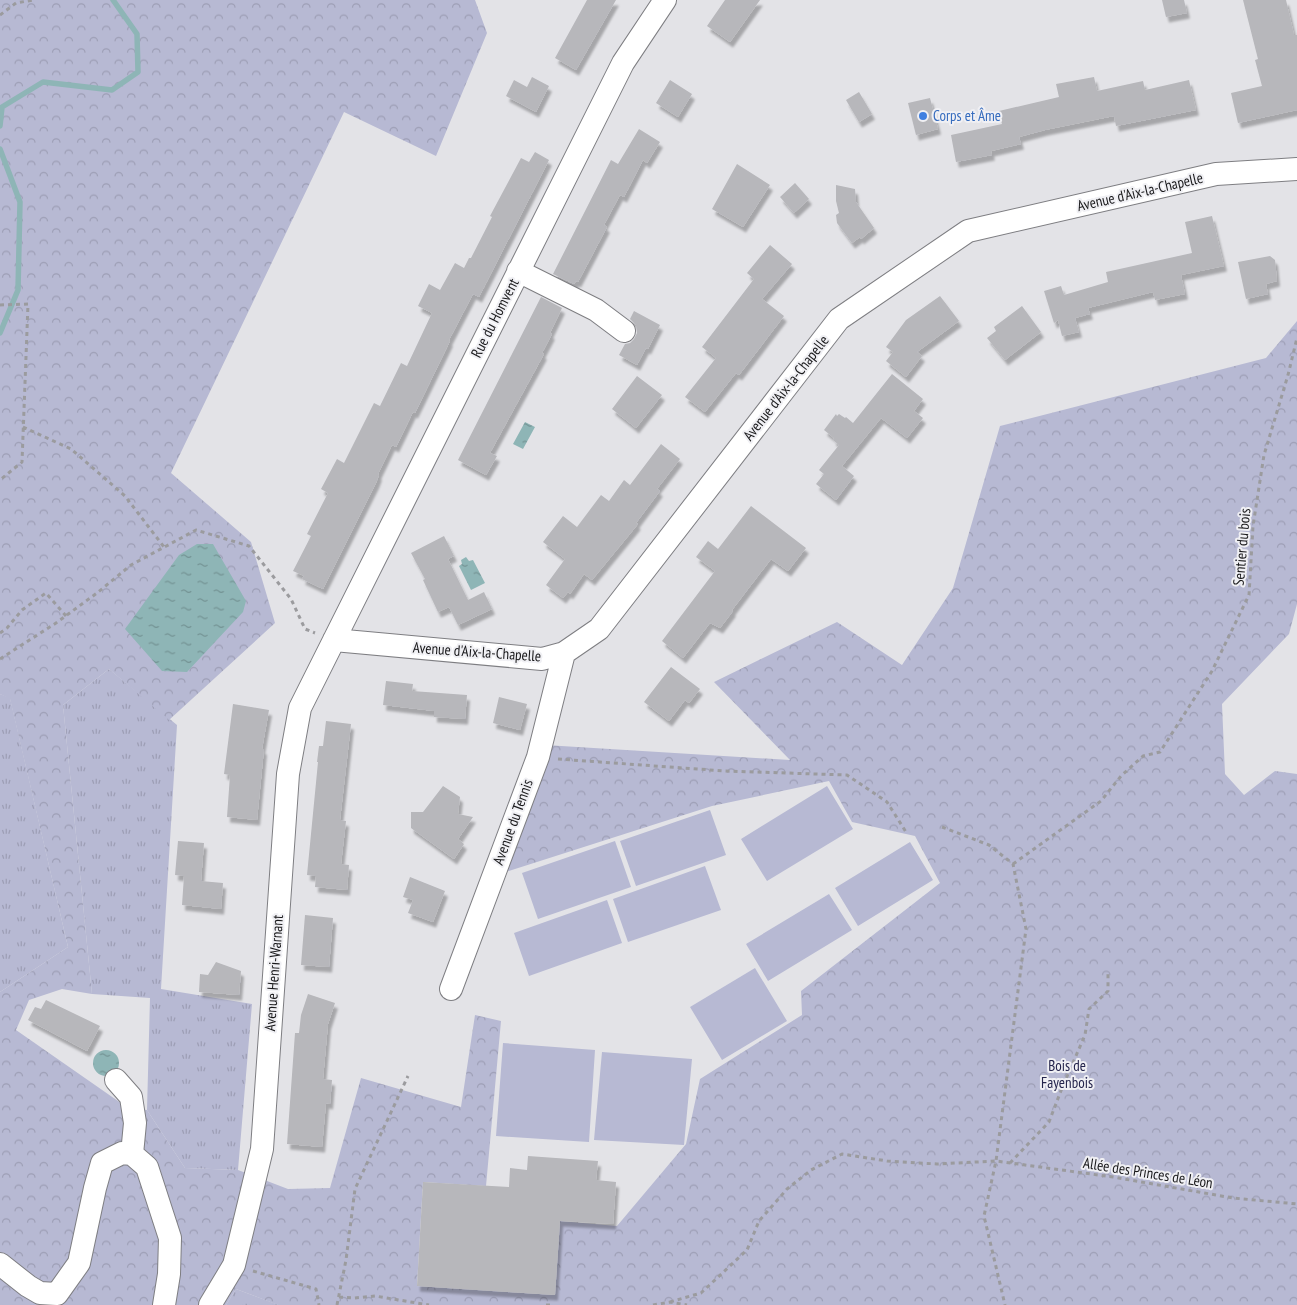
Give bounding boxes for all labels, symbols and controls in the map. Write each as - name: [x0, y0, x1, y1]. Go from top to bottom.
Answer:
- place label: Corps et Âme: [933, 106, 1001, 125]
- marker: Corps et Âme: [917, 110, 929, 122]
- street label: Avenue d'Aix-la-Chapelle: [1075, 168, 1205, 215]
- street label: Rue du Homvent: [467, 275, 523, 361]
- street label: Avenue d'Aix-la-Chapelle: [739, 331, 833, 444]
- street label: Sentier du bois: [1229, 507, 1254, 586]
- street label: Avenue d'Aix-la-Chapelle: [412, 638, 542, 665]
- street label: Avenue du Tennis: [488, 776, 537, 867]
- street label: Avenue Henri-Warnant: [260, 914, 287, 1032]
- park label: Bois de Fayenbois: [1041, 1056, 1093, 1092]
- street label: Allée des Princes de Léon: [1082, 1153, 1214, 1192]

